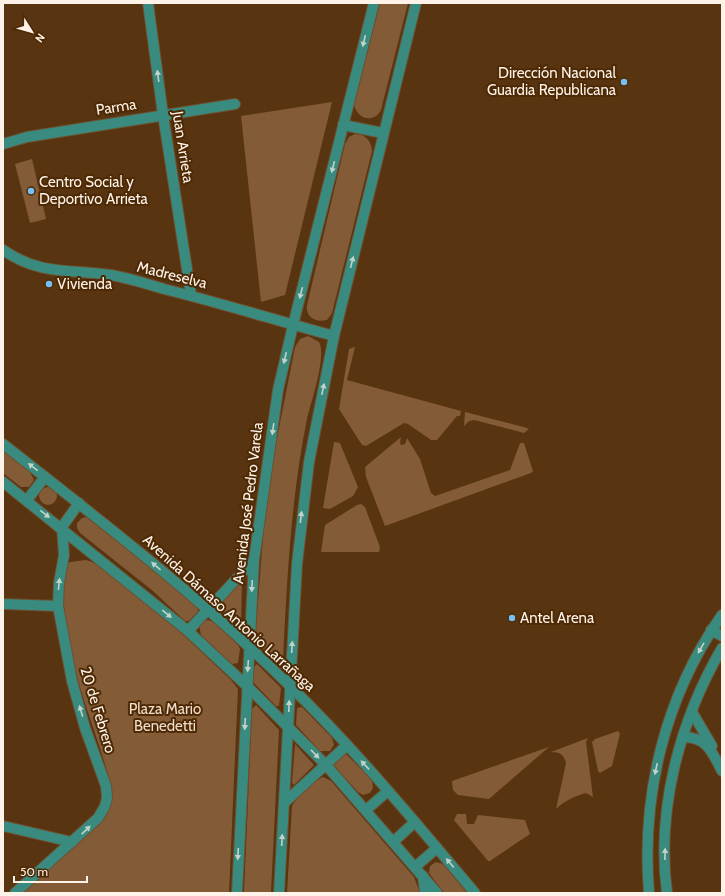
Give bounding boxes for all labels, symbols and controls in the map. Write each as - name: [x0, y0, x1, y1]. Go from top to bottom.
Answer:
- north arrow: [12, 12, 52, 52]
- text: N: [32, 31, 48, 45]
- one-way arrow: [361, 35, 367, 47]
- place label: Dirección Nacional Guardia Republicana: [487, 64, 617, 99]
- one-way arrow: [154, 70, 161, 82]
- marker: Dirección Nacional Guardia Republicana: [619, 77, 629, 87]
- street label: Parma: [95, 95, 138, 119]
- street label: Juan Arrieta: [168, 109, 198, 185]
- one-way arrow: [329, 161, 335, 173]
- place label: Centro Social y Deportivo Arrieta: [39, 173, 149, 208]
- marker: Centro Social y Deportivo Arrieta: [26, 186, 36, 196]
- one-way arrow: [350, 256, 356, 268]
- street label: Madreselva: [135, 258, 210, 293]
- place label: Vivienda: [57, 275, 113, 293]
- marker: Vivienda: [44, 279, 54, 289]
- one-way arrow: [298, 287, 304, 299]
- one-way arrow: [282, 351, 288, 364]
- one-way arrow: [320, 383, 326, 395]
- street label: Avenida José Pedro Varela: [229, 420, 267, 585]
- one-way arrow: [270, 423, 276, 435]
- one-way arrow: [28, 463, 39, 472]
- one-way arrow: [39, 510, 50, 519]
- one-way arrow: [298, 511, 304, 523]
- street label: Avenida Dámaso Antonio Larrañaga: [139, 531, 320, 696]
- one-way arrow: [151, 562, 162, 571]
- one-way arrow: [56, 578, 63, 590]
- one-way arrow: [249, 580, 256, 592]
- place label: Antel Arena: [520, 609, 595, 627]
- one-way arrow: [162, 610, 173, 618]
- marker: Antel Arena: [507, 613, 517, 623]
- one-way arrow: [288, 641, 295, 653]
- one-way arrow: [698, 642, 705, 654]
- one-way arrow: [244, 660, 251, 672]
- street label: 20 de Febrero: [76, 665, 120, 755]
- park label: Plaza Mario Benedetti: [129, 700, 201, 735]
- one-way arrow: [285, 700, 292, 712]
- one-way arrow: [78, 705, 84, 717]
- one-way arrow: [241, 718, 248, 730]
- one-way arrow: [310, 749, 320, 759]
- one-way arrow: [360, 760, 369, 770]
- one-way arrow: [653, 763, 659, 775]
- one-way arrow: [81, 825, 91, 834]
- one-way arrow: [278, 834, 285, 846]
- one-way arrow: [662, 847, 668, 860]
- one-way arrow: [235, 848, 242, 860]
- scale bar: [14, 858, 87, 884]
- one-way arrow: [446, 858, 455, 868]
- text: 50 m: [20, 864, 48, 879]

